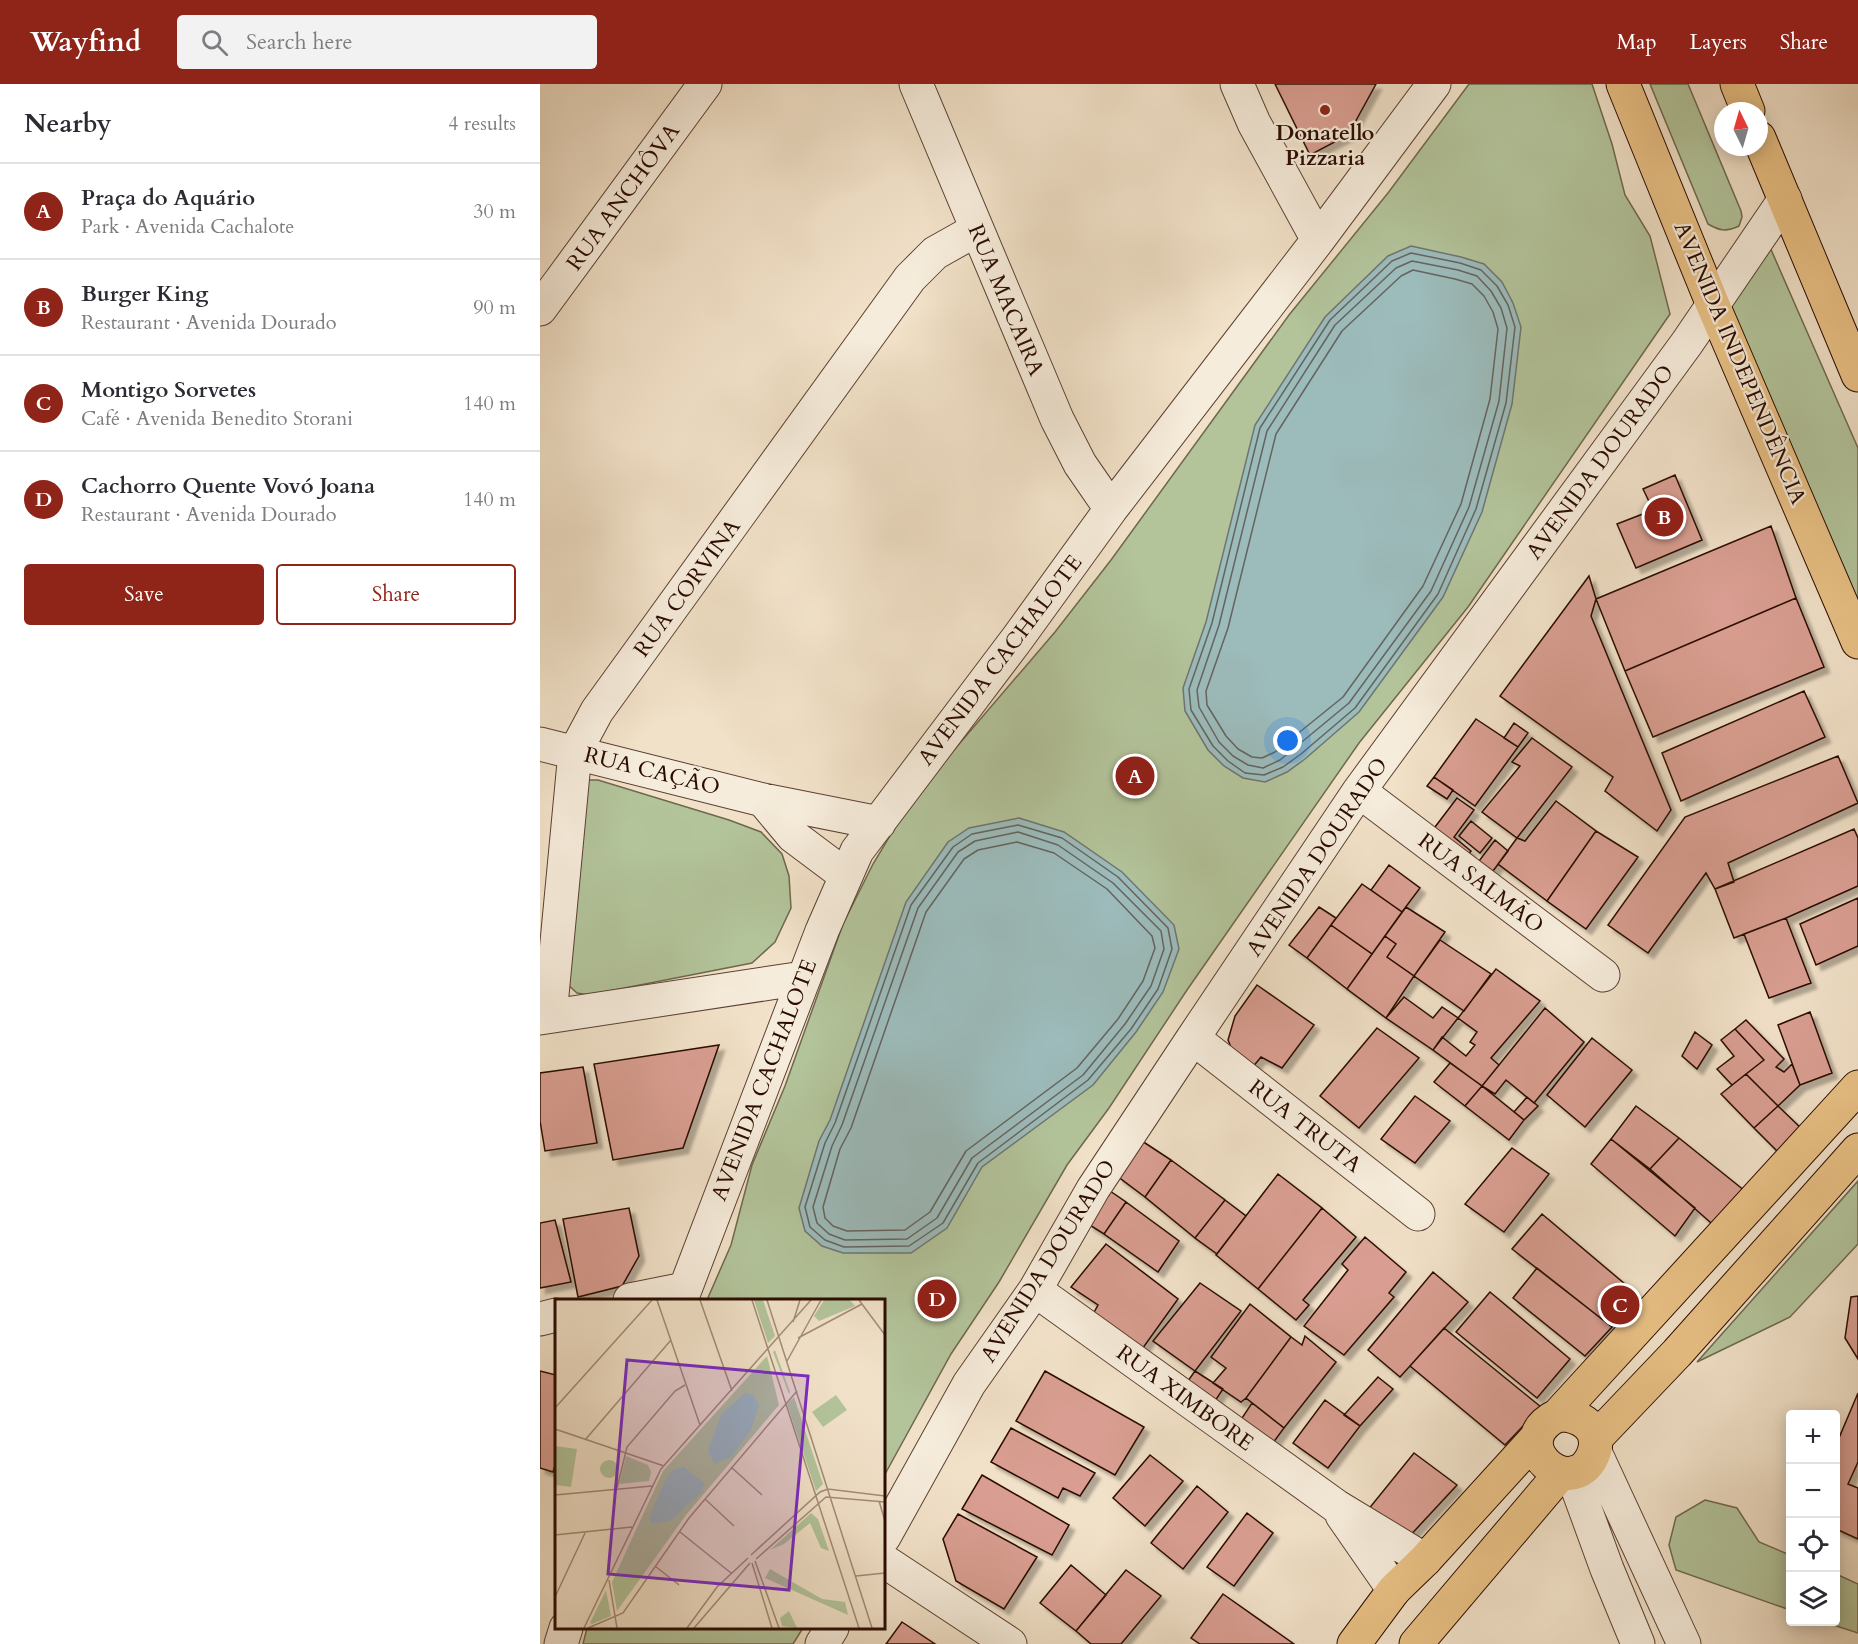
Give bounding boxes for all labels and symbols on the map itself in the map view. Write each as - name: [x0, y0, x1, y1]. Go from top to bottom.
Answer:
- north arrow: [1714, 102, 1768, 156]
- marker: Donatello Pizzaria: [1318, 103, 1332, 117]
- street label: RUA ANCHÔVA: [559, 117, 687, 277]
- place label: Donatello Pizzaria: [1276, 118, 1375, 173]
- street label: AVENIDA INDEPENDÊNCIA: [1667, 217, 1813, 509]
- street label: RUA MACAIRA: [961, 220, 1052, 381]
- street label: AVENIDA DOURADO: [1519, 359, 1681, 565]
- pin: B: [1644, 494, 1684, 540]
- street label: RUA CORVINA: [627, 513, 748, 663]
- street label: AVENIDA CACHALOTE: [911, 549, 1089, 771]
- your location: [1273, 726, 1302, 755]
- street label: RUA CAÇÃO: [581, 740, 723, 802]
- street label: AVENIDA DOURADO: [1239, 752, 1395, 962]
- pin: A: [1116, 754, 1154, 798]
- street label: RUA SALMÃO: [1412, 826, 1550, 940]
- street label: AVENIDA CACHALOTE: [704, 955, 824, 1205]
- street label: RUA TRUTA: [1242, 1072, 1368, 1180]
- street label: AVENIDA DOURADO: [973, 1154, 1123, 1368]
- pin: D: [918, 1276, 956, 1322]
- pin: C: [1600, 1282, 1640, 1328]
- inset map: [555, 1299, 885, 1629]
- street label: RUA XIMBORE: [1110, 1338, 1260, 1458]

